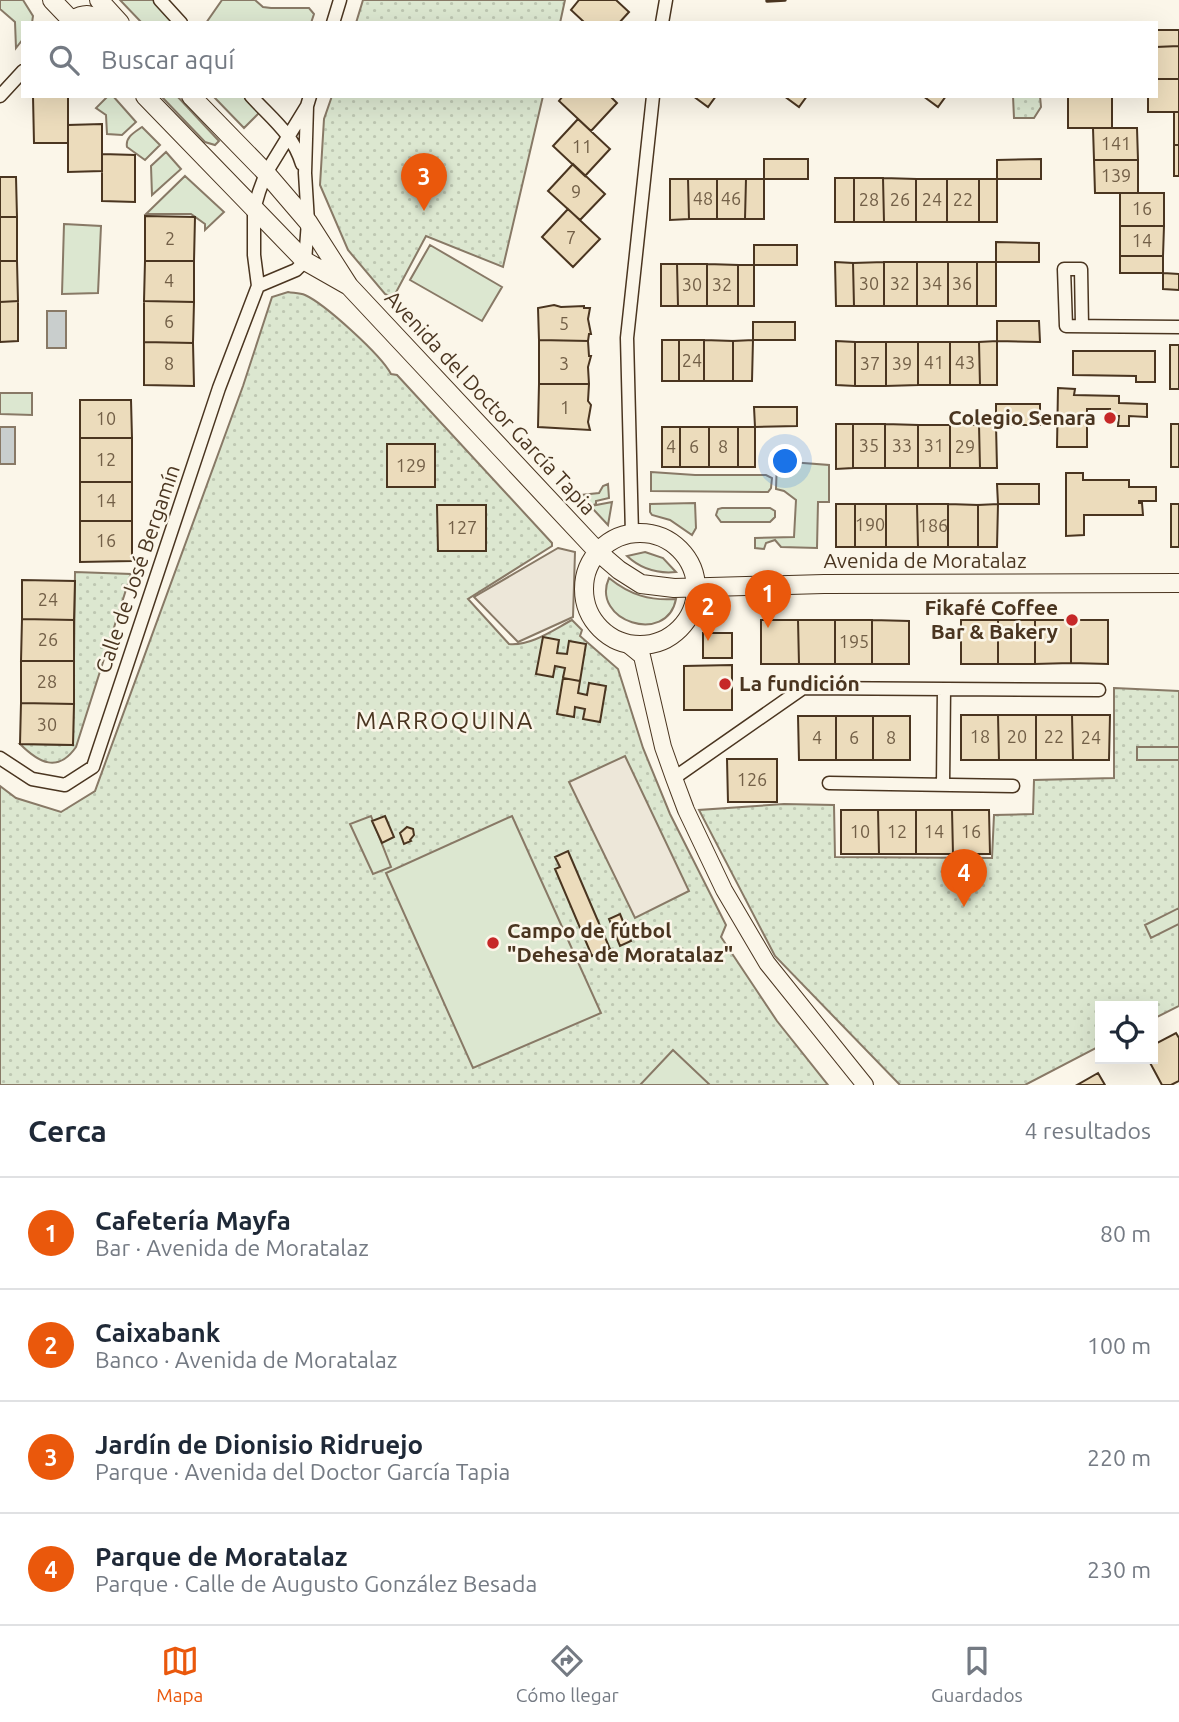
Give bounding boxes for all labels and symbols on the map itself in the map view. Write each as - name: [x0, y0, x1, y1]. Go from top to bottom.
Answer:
- house number: 141: [1101, 133, 1131, 153]
- house number: 11: [572, 136, 592, 156]
- pin: 3: [401, 153, 447, 211]
- house number: 139: [1101, 165, 1131, 185]
- house number: 9: [571, 181, 581, 201]
- house number: 48: [693, 188, 713, 208]
- house number: 46: [721, 188, 741, 208]
- house number: 28: [859, 189, 879, 209]
- house number: 26: [890, 189, 910, 209]
- house number: 24: [922, 189, 942, 209]
- house number: 22: [953, 189, 973, 209]
- house number: 16: [1132, 198, 1152, 218]
- house number: 7: [566, 227, 576, 247]
- house number: 2: [165, 228, 175, 248]
- house number: 14: [1132, 230, 1152, 250]
- house number: 4: [164, 270, 174, 290]
- house number: 30: [859, 273, 879, 293]
- house number: 32: [890, 273, 910, 293]
- house number: 34: [922, 273, 942, 293]
- house number: 36: [952, 273, 972, 293]
- house number: 30: [682, 274, 702, 294]
- house number: 32: [712, 274, 732, 294]
- street label: Avenida del Doctor García Tapia: [381, 285, 601, 519]
- house number: 6: [164, 311, 174, 331]
- house number: 5: [559, 313, 569, 333]
- house number: 24: [682, 350, 702, 370]
- house number: 41: [924, 352, 944, 372]
- house number: 43: [955, 352, 975, 372]
- house number: 8: [164, 353, 174, 373]
- house number: 3: [559, 353, 569, 373]
- house number: 37: [860, 353, 880, 373]
- house number: 39: [892, 353, 912, 373]
- house number: 1: [560, 397, 570, 417]
- place label: Colegio Senara: [948, 405, 1096, 429]
- house number: 10: [96, 408, 116, 428]
- marker: Colegio Senara: [1102, 410, 1118, 426]
- house number: 35: [859, 435, 879, 455]
- house number: 33: [892, 435, 912, 455]
- house number: 31: [924, 435, 944, 455]
- house number: 4: [666, 436, 676, 456]
- house number: 6: [689, 436, 699, 456]
- house number: 8: [718, 436, 728, 456]
- house number: 29: [955, 436, 975, 456]
- your location: [768, 444, 802, 478]
- house number: 12: [96, 449, 116, 469]
- house number: 129: [396, 455, 426, 475]
- street label: Calle de José Bergamín: [90, 461, 184, 676]
- house number: 14: [96, 490, 116, 510]
- house number: 190: [855, 514, 885, 534]
- house number: 186: [918, 515, 948, 535]
- house number: 127: [447, 517, 477, 537]
- house number: 16: [96, 530, 116, 550]
- street label: Avenida de Moratalaz: [823, 548, 1027, 572]
- pin: 1: [745, 570, 791, 628]
- pin: 2: [685, 583, 731, 641]
- house number: 24: [38, 589, 58, 609]
- place label: Fikafé Coffee Bar & Bakery: [925, 595, 1058, 643]
- marker: Fikafé Coffee Bar & Bakery: [1064, 612, 1080, 628]
- house number: 26: [38, 629, 58, 649]
- house number: 195: [839, 631, 869, 651]
- house number: 28: [37, 671, 57, 691]
- place label: La fundición: [739, 671, 860, 695]
- marker: La fundición: [717, 676, 733, 692]
- district label: MARROQUINA: [356, 707, 534, 734]
- house number: 30: [37, 714, 57, 734]
- house number: 18: [970, 726, 990, 746]
- house number: 20: [1007, 726, 1027, 746]
- house number: 22: [1044, 726, 1064, 746]
- house number: 4: [812, 727, 822, 747]
- house number: 6: [849, 727, 859, 747]
- house number: 8: [886, 727, 896, 747]
- house number: 24: [1081, 727, 1101, 747]
- house number: 126: [737, 769, 767, 789]
- house number: 10: [850, 821, 870, 841]
- house number: 12: [887, 821, 907, 841]
- house number: 14: [924, 821, 944, 841]
- house number: 16: [961, 821, 981, 841]
- pin: 4: [941, 849, 987, 907]
- place label: Campo de fútbol "Dehesa de Moratalaz": [507, 918, 733, 966]
- marker: Campo de fútbol "Dehesa de Moratalaz": [485, 935, 501, 951]

